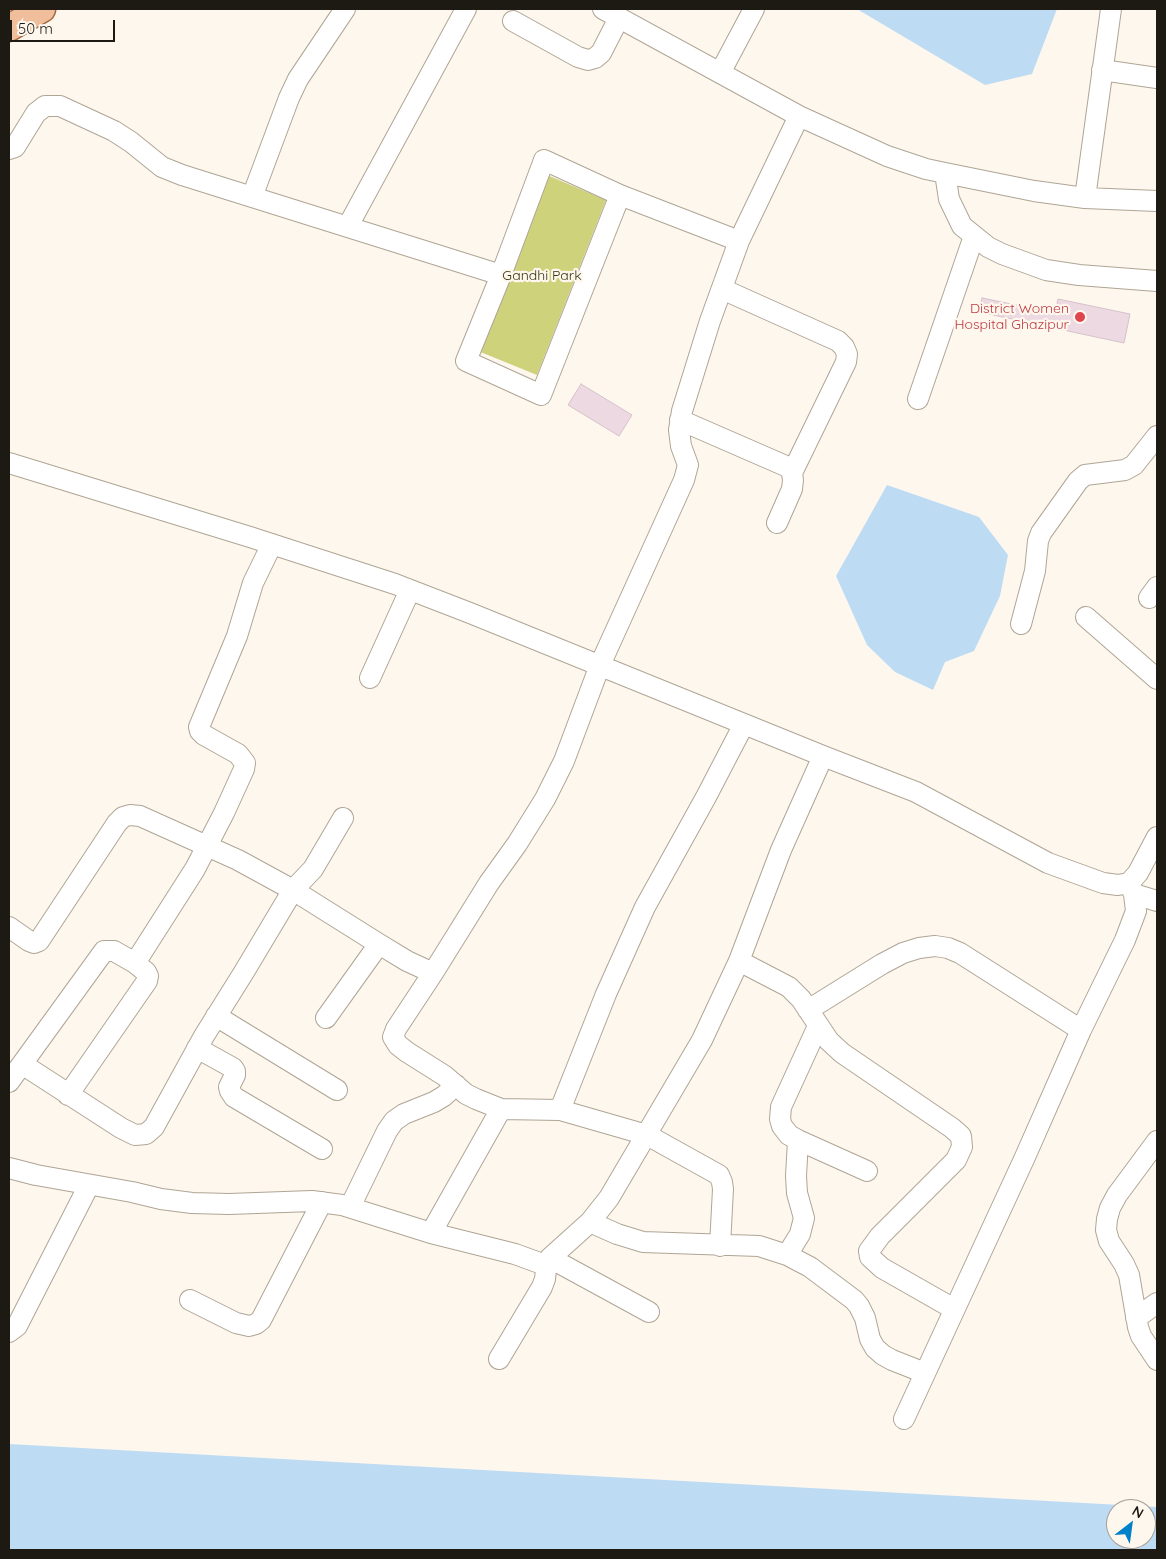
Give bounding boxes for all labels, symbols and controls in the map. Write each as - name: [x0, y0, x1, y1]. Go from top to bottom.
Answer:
- scale bar: [12, 10, 118, 42]
- text: 50 m: [18, 19, 53, 38]
- park label: Gandhi Park: [502, 268, 582, 284]
- place label: District Women Hospital Ghazipur: [954, 301, 1069, 334]
- marker: District Women Hospital Ghazipur: [1073, 310, 1087, 324]
- north arrow: [1106, 1499, 1156, 1549]
- text: N: [1129, 1502, 1147, 1522]

